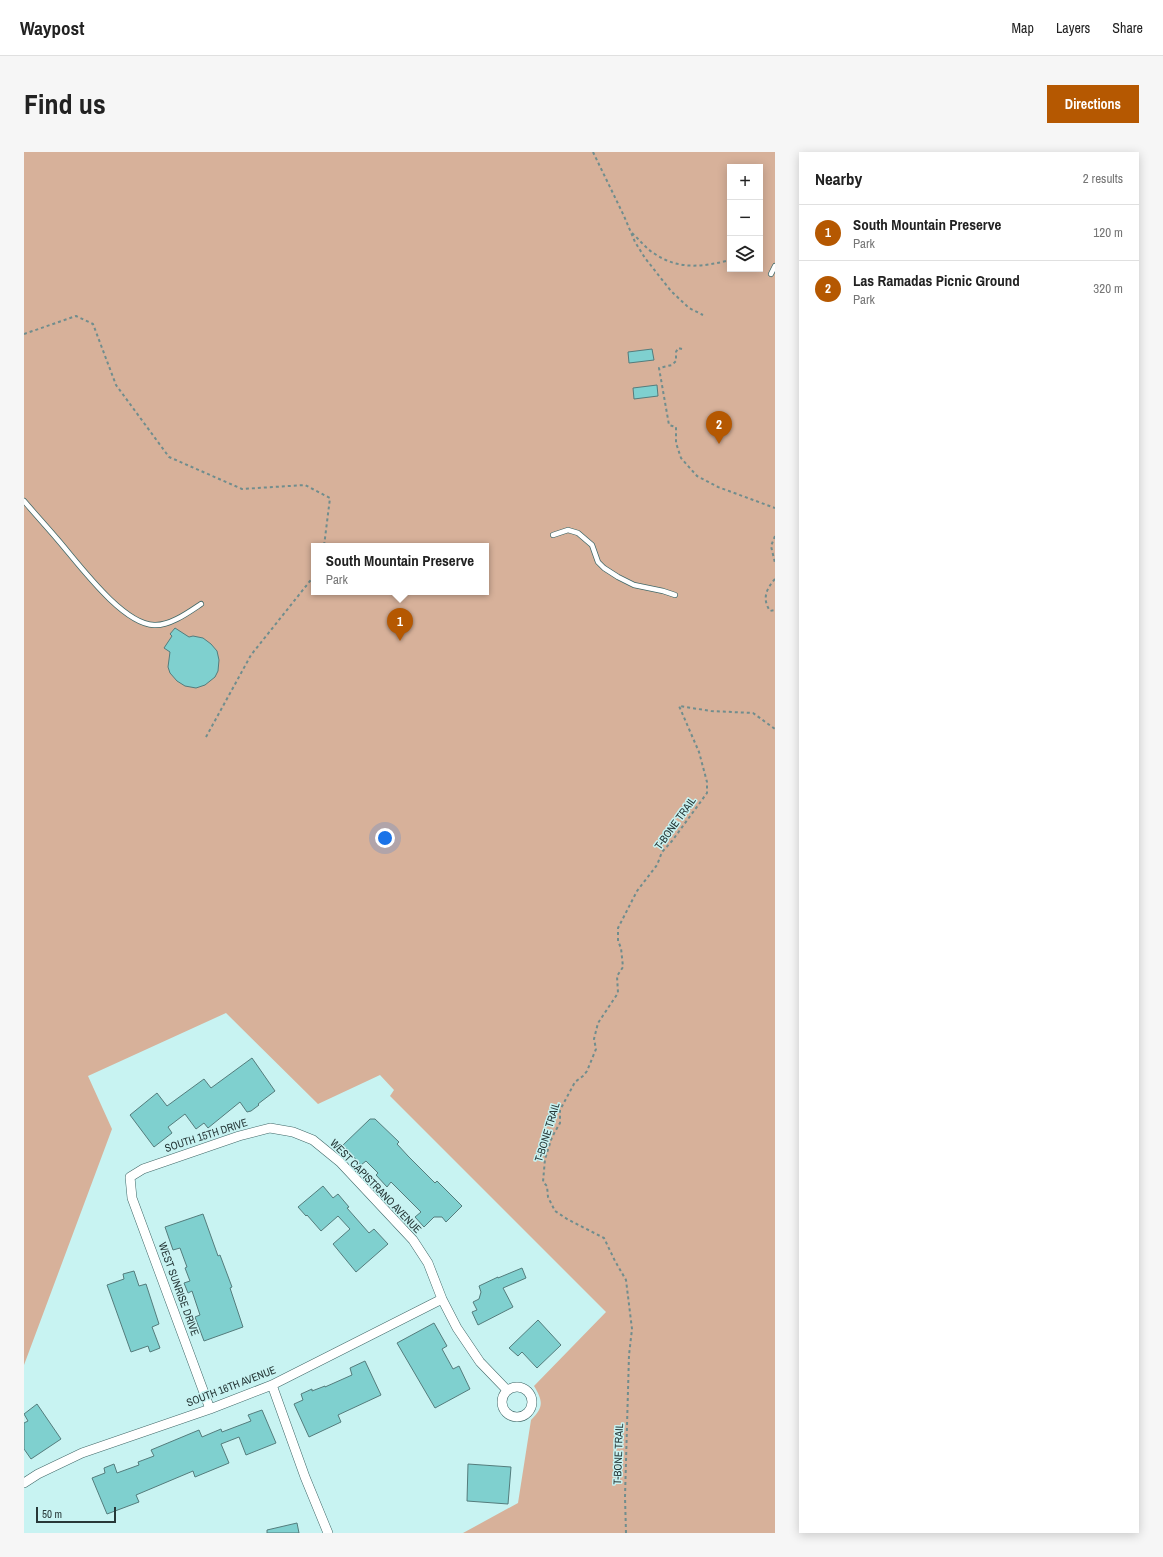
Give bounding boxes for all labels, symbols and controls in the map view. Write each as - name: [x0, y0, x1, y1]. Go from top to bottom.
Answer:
- text: Waypost: [20, 15, 84, 41]
- text: Map: [1012, 19, 1034, 37]
- text: Layers: [1056, 19, 1090, 37]
- text: Share: [1112, 19, 1143, 37]
- text: Find us: [24, 85, 106, 123]
- button: Directions: [1047, 85, 1139, 123]
- map controls: [727, 164, 763, 272]
- button: +: [727, 164, 763, 200]
- text: Nearby: [815, 167, 862, 190]
- text: 2 results: [1083, 170, 1123, 187]
- button: −: [727, 200, 763, 236]
- text: South Mountain Preserve: [853, 214, 1001, 235]
- text: 1: [825, 224, 831, 241]
- text: 120 m: [1093, 224, 1123, 241]
- text: Park: [853, 235, 875, 252]
- button: layers: [727, 236, 763, 272]
- text: Las Ramadas Picnic Ground: [853, 270, 1020, 291]
- text: 2: [825, 280, 831, 297]
- text: 320 m: [1093, 280, 1123, 297]
- text: Park: [853, 291, 875, 308]
- pin: 2: [706, 411, 732, 444]
- popup: [311, 543, 489, 595]
- text: South Mountain Preserve: [326, 550, 474, 571]
- text: Park: [326, 571, 348, 588]
- pin: 1: [387, 608, 413, 641]
- street label: T-BONE TRAIL: [651, 794, 699, 852]
- your location: [375, 828, 395, 848]
- street label: T-BONE TRAIL: [531, 1101, 563, 1163]
- street label: SOUTH 15TH DRIVE: [163, 1115, 249, 1155]
- street label: WEST CAPISTRANO AVENUE: [327, 1136, 425, 1236]
- street label: WEST SUNRISE DRIVE: [156, 1240, 202, 1338]
- street label: SOUTH 16TH AVENUE: [184, 1363, 278, 1409]
- street label: T-BONE TRAIL: [610, 1423, 626, 1485]
- scale bar: [36, 1505, 116, 1524]
- text: 50 m: [42, 1507, 62, 1521]

